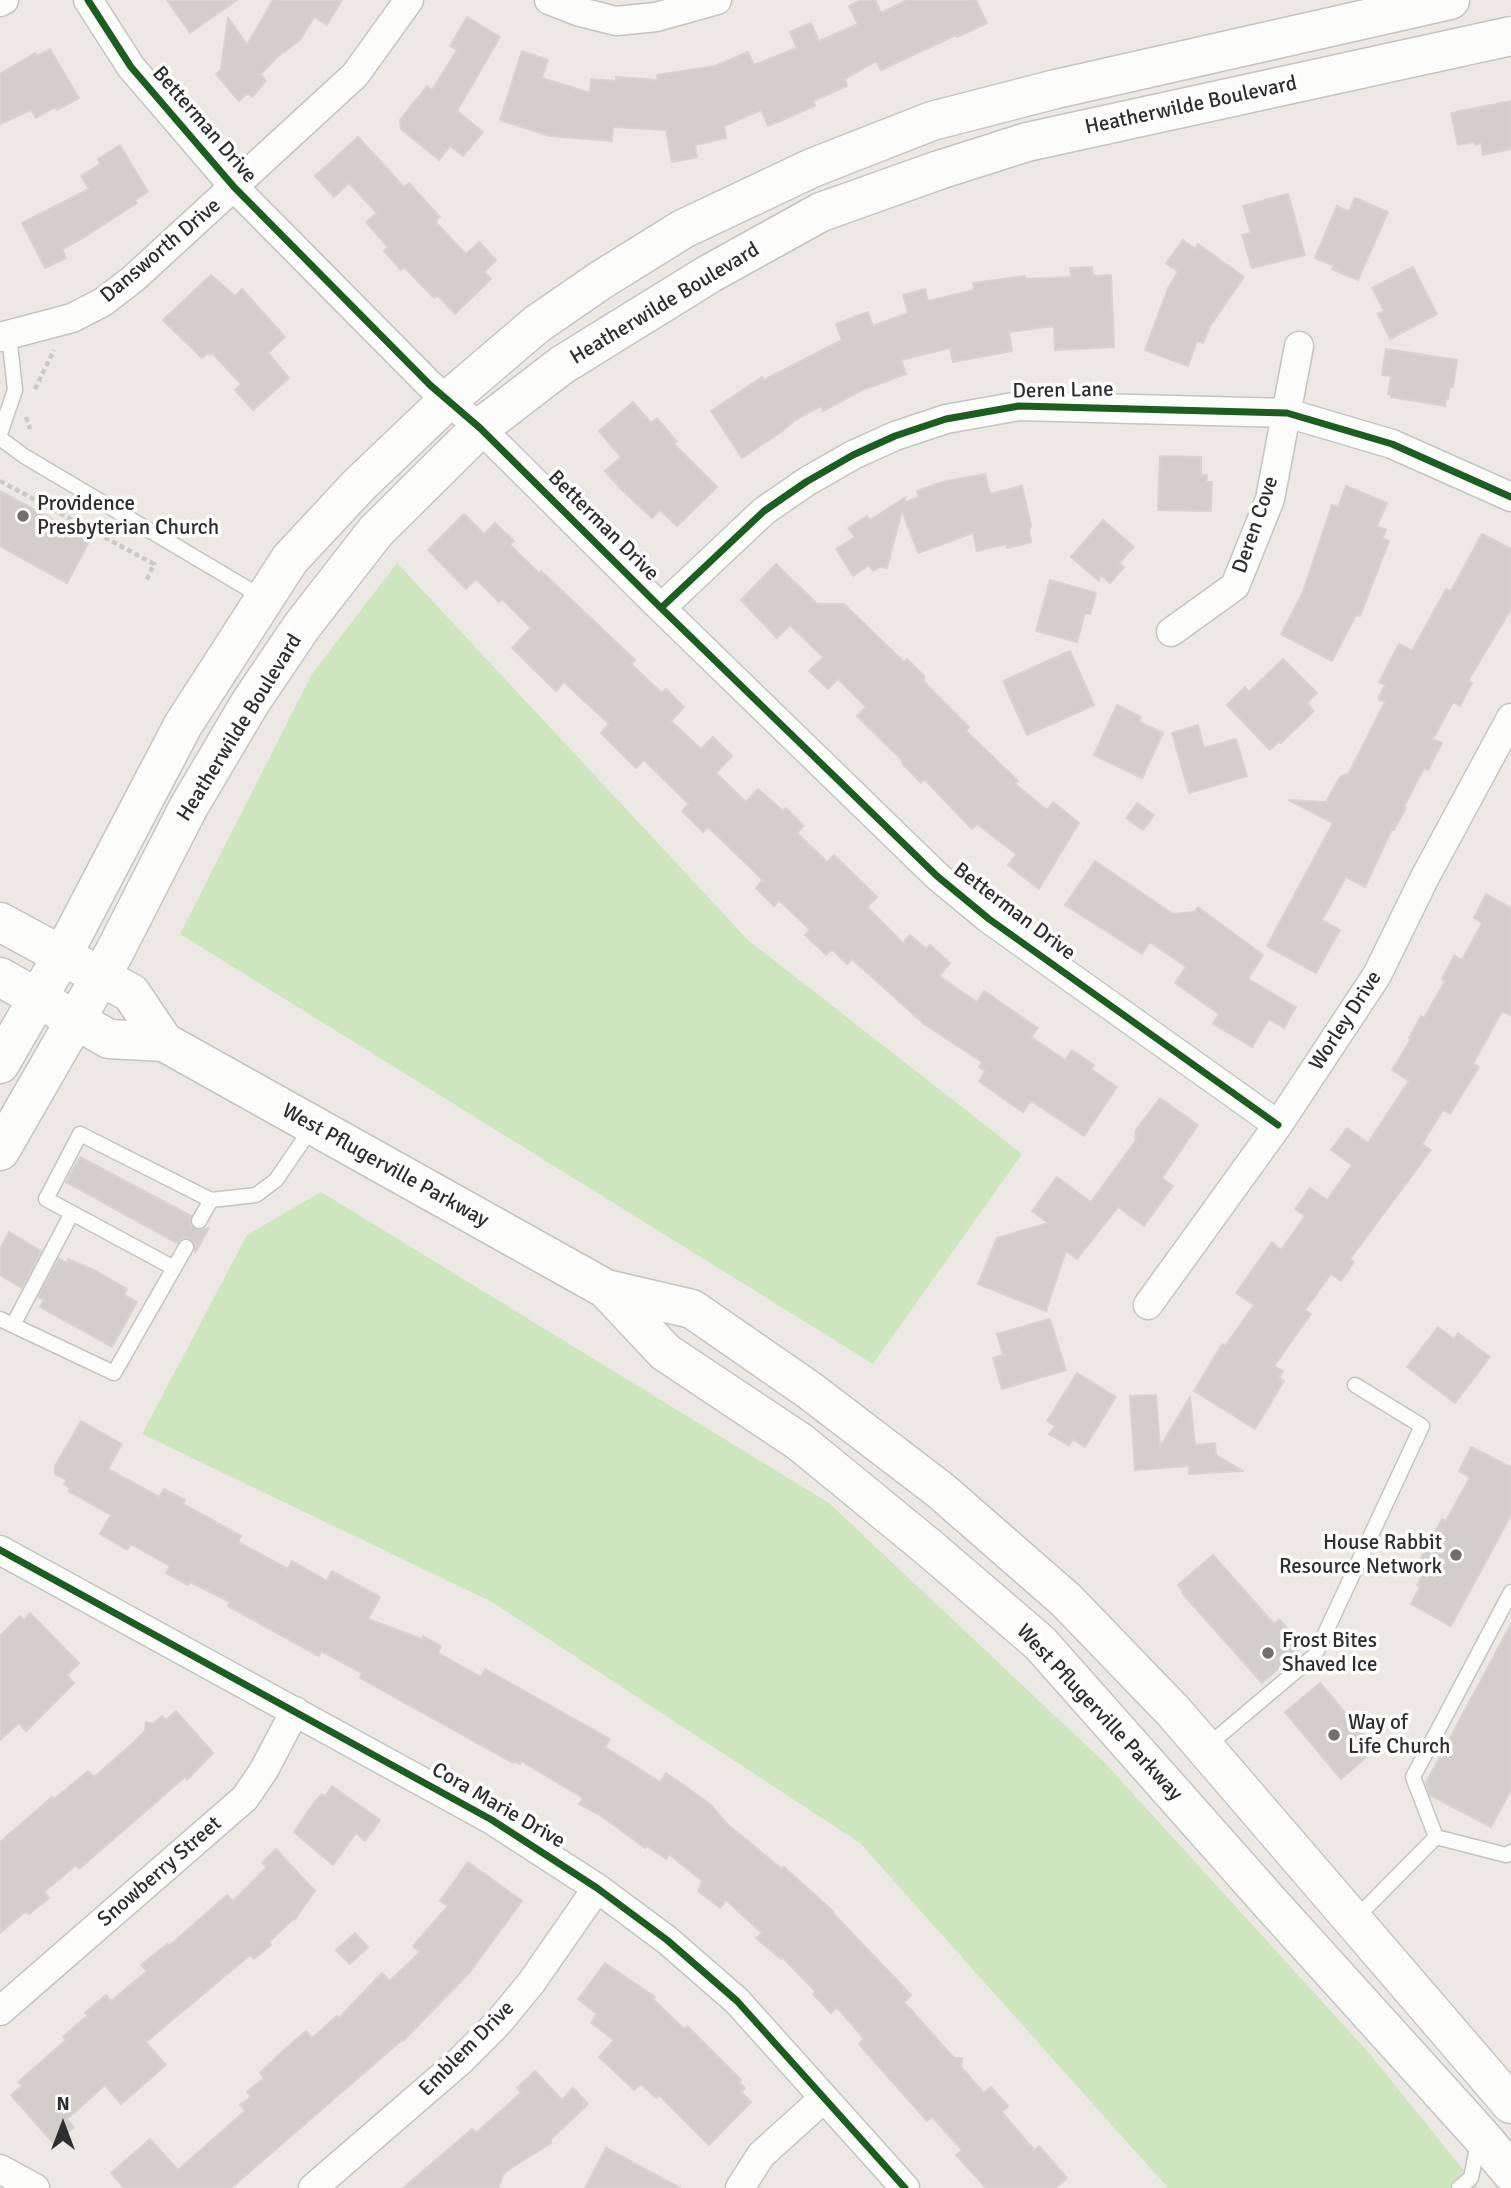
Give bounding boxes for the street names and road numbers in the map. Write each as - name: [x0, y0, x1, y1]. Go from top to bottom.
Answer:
- street label: Betterman Drive: [146, 61, 262, 189]
- street label: Heatherwilde Boulevard: [1083, 71, 1299, 141]
- street label: Dansworth Drive: [96, 193, 226, 309]
- street label: Heatherwilde Boulevard: [566, 238, 764, 370]
- street label: Deren Lane: [1012, 378, 1114, 404]
- street label: Betterman Drive: [542, 465, 664, 587]
- street label: Deren Cove: [1228, 473, 1284, 577]
- street label: Heatherwilde Boulevard: [172, 630, 308, 826]
- street label: Betterman Drive: [948, 858, 1080, 966]
- street label: Worley Drive: [1305, 967, 1387, 1075]
- street label: West Pflugerville Parkway: [277, 1099, 493, 1233]
- street label: West Pflugerville Parkway: [1011, 1619, 1187, 1807]
- street label: Cora Marie Drive: [427, 1758, 569, 1854]
- street label: Snowberry Street: [93, 1811, 227, 1933]
- street label: Emblem Drive: [414, 1996, 520, 2102]

